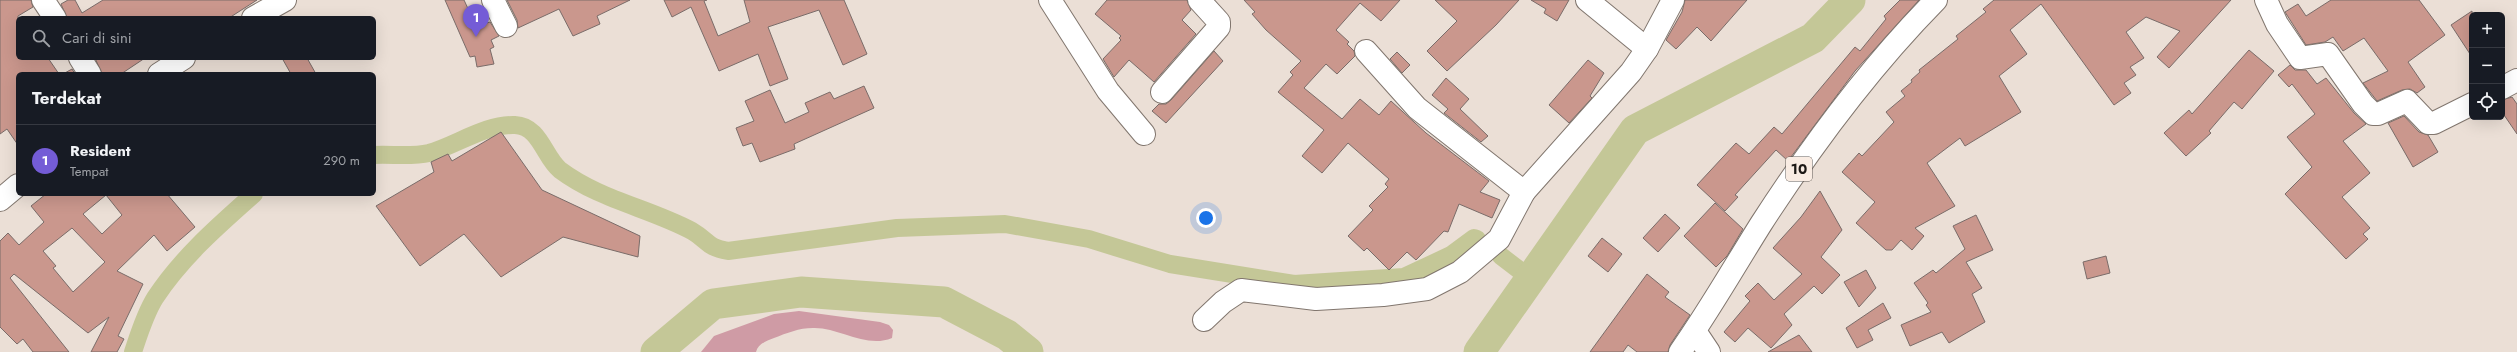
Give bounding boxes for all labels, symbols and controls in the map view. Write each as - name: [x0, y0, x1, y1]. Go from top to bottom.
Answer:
- pin: 1: [463, 4, 489, 37]
- map controls: [2469, 12, 2505, 120]
- button: +: [2469, 12, 2505, 48]
- search box: [16, 16, 376, 60]
- icon: search: [30, 27, 52, 49]
- text: Cari di sini: [62, 27, 132, 49]
- button: −: [2469, 48, 2505, 84]
- button: locate: [2469, 84, 2505, 120]
- text: Terdekat: [32, 86, 101, 110]
- text: Resident: [70, 140, 131, 162]
- text: 1: [42, 151, 48, 170]
- text: 290 m: [323, 151, 360, 170]
- road number: 10: [1786, 157, 1812, 181]
- text: Tempat: [70, 162, 108, 181]
- your location: [1196, 208, 1216, 228]

